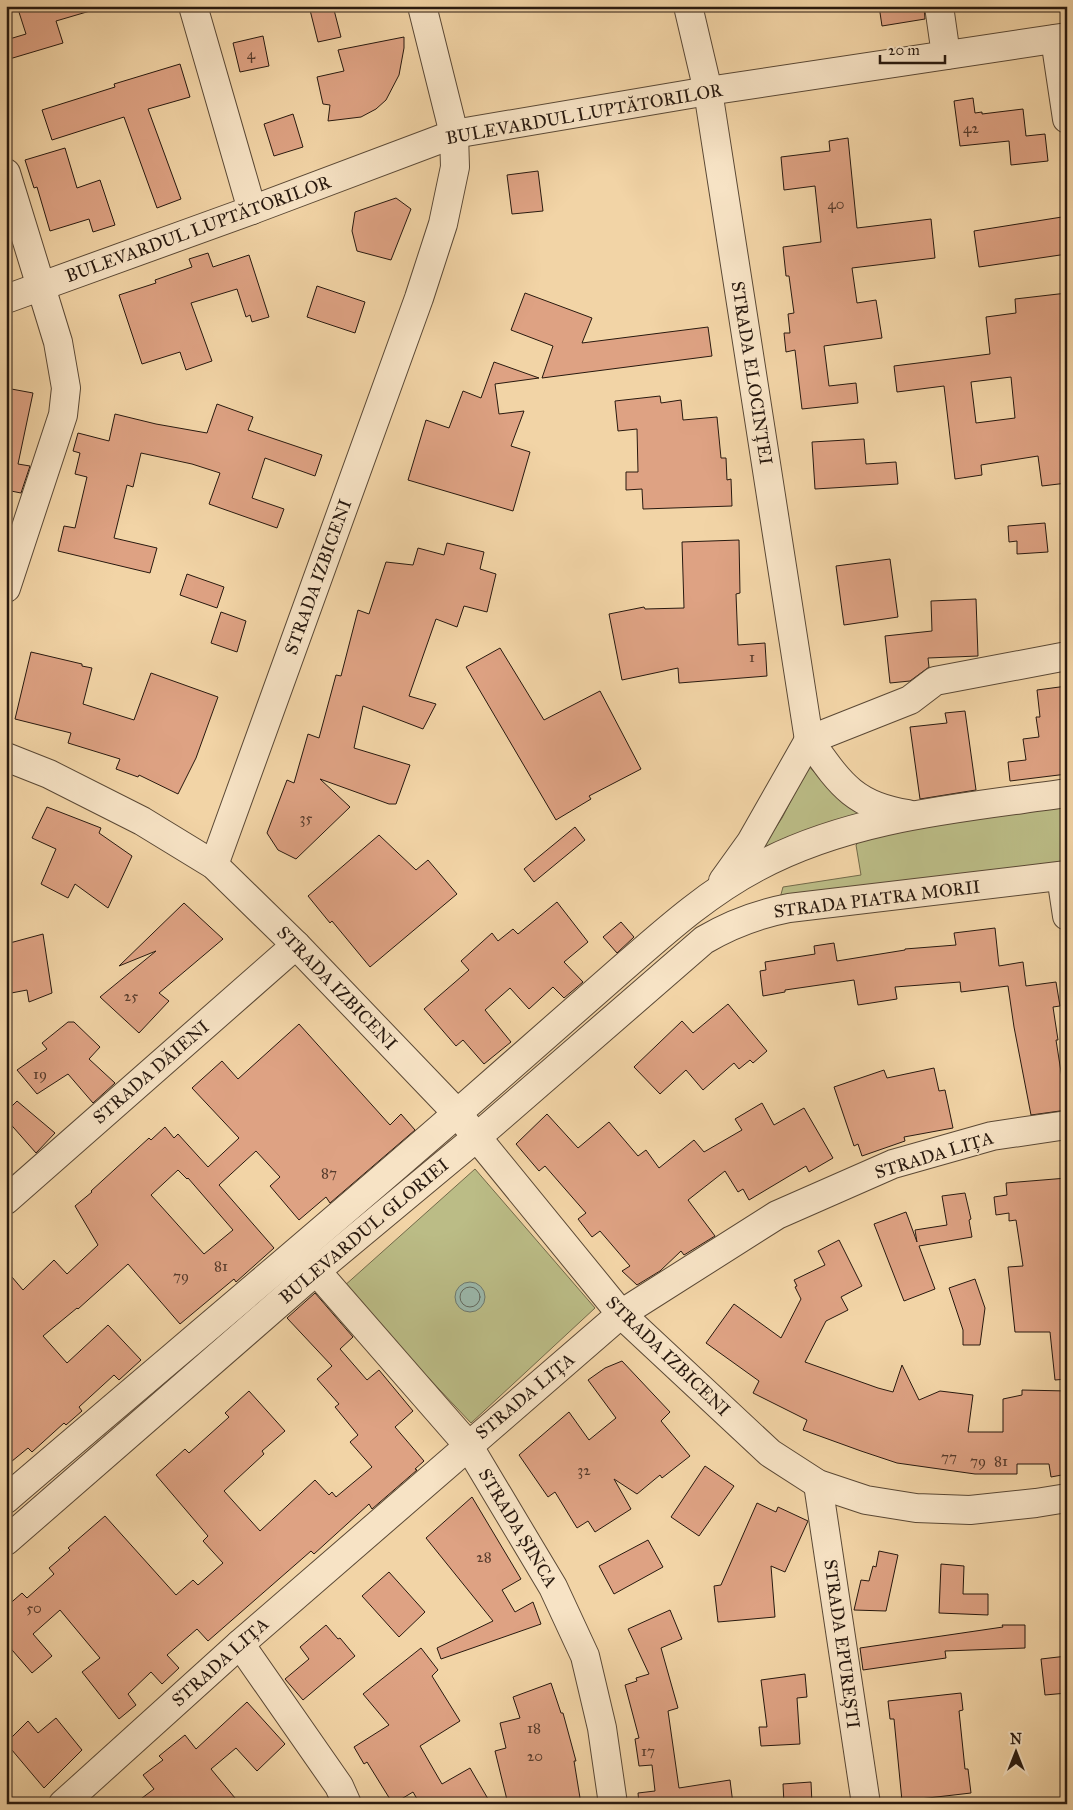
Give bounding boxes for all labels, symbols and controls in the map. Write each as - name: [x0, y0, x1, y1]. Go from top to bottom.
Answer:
- scale bar: [880, 32, 946, 64]
- text: 20 m: [888, 41, 920, 59]
- house number: 4: [247, 45, 256, 63]
- street label: BULEVARDUL LUPTĂTORILOR: [444, 79, 725, 149]
- house number: 42: [963, 119, 979, 137]
- street label: BULEVARDUL LUPTĂTORILOR: [62, 170, 335, 287]
- house number: 40: [827, 195, 845, 213]
- street label: STRADA ELOCINȚEI: [727, 280, 777, 467]
- street label: STRADA IZBICENI: [280, 496, 356, 658]
- house number: 1: [749, 648, 755, 666]
- house number: 35: [300, 809, 313, 827]
- street label: STRADA PIATRA MORII: [772, 875, 982, 923]
- street label: STRADA IZBICENI: [272, 921, 402, 1055]
- house number: 25: [124, 987, 138, 1005]
- street label: STRADA DĂIENI: [88, 1015, 214, 1129]
- house number: 19: [33, 1065, 47, 1083]
- street label: STRADA LIȚA: [872, 1127, 996, 1183]
- street label: BULEVARDUL GLORIEI: [275, 1153, 453, 1308]
- house number: 87: [321, 1164, 337, 1182]
- house number: 81: [214, 1257, 228, 1275]
- house number: 79: [173, 1267, 189, 1285]
- street label: STRADA IZBICENI: [601, 1291, 735, 1421]
- street label: STRADA LIȚA: [471, 1348, 579, 1444]
- house number: 77: [941, 1448, 957, 1466]
- house number: 79: [970, 1452, 986, 1470]
- house number: 81: [994, 1452, 1008, 1470]
- house number: 32: [577, 1461, 591, 1479]
- street label: STRADA ȘINCA: [474, 1465, 562, 1591]
- house number: 28: [476, 1548, 492, 1566]
- street label: STRADA EPUREȘTI: [819, 1558, 865, 1730]
- house number: 50: [26, 1599, 42, 1617]
- street label: STRADA LIȚA: [167, 1613, 273, 1711]
- house number: 18: [527, 1719, 541, 1737]
- north arrow: [990, 1728, 1040, 1778]
- text: N: [1010, 1731, 1022, 1748]
- house number: 17: [641, 1742, 655, 1760]
- house number: 20: [527, 1747, 543, 1765]

